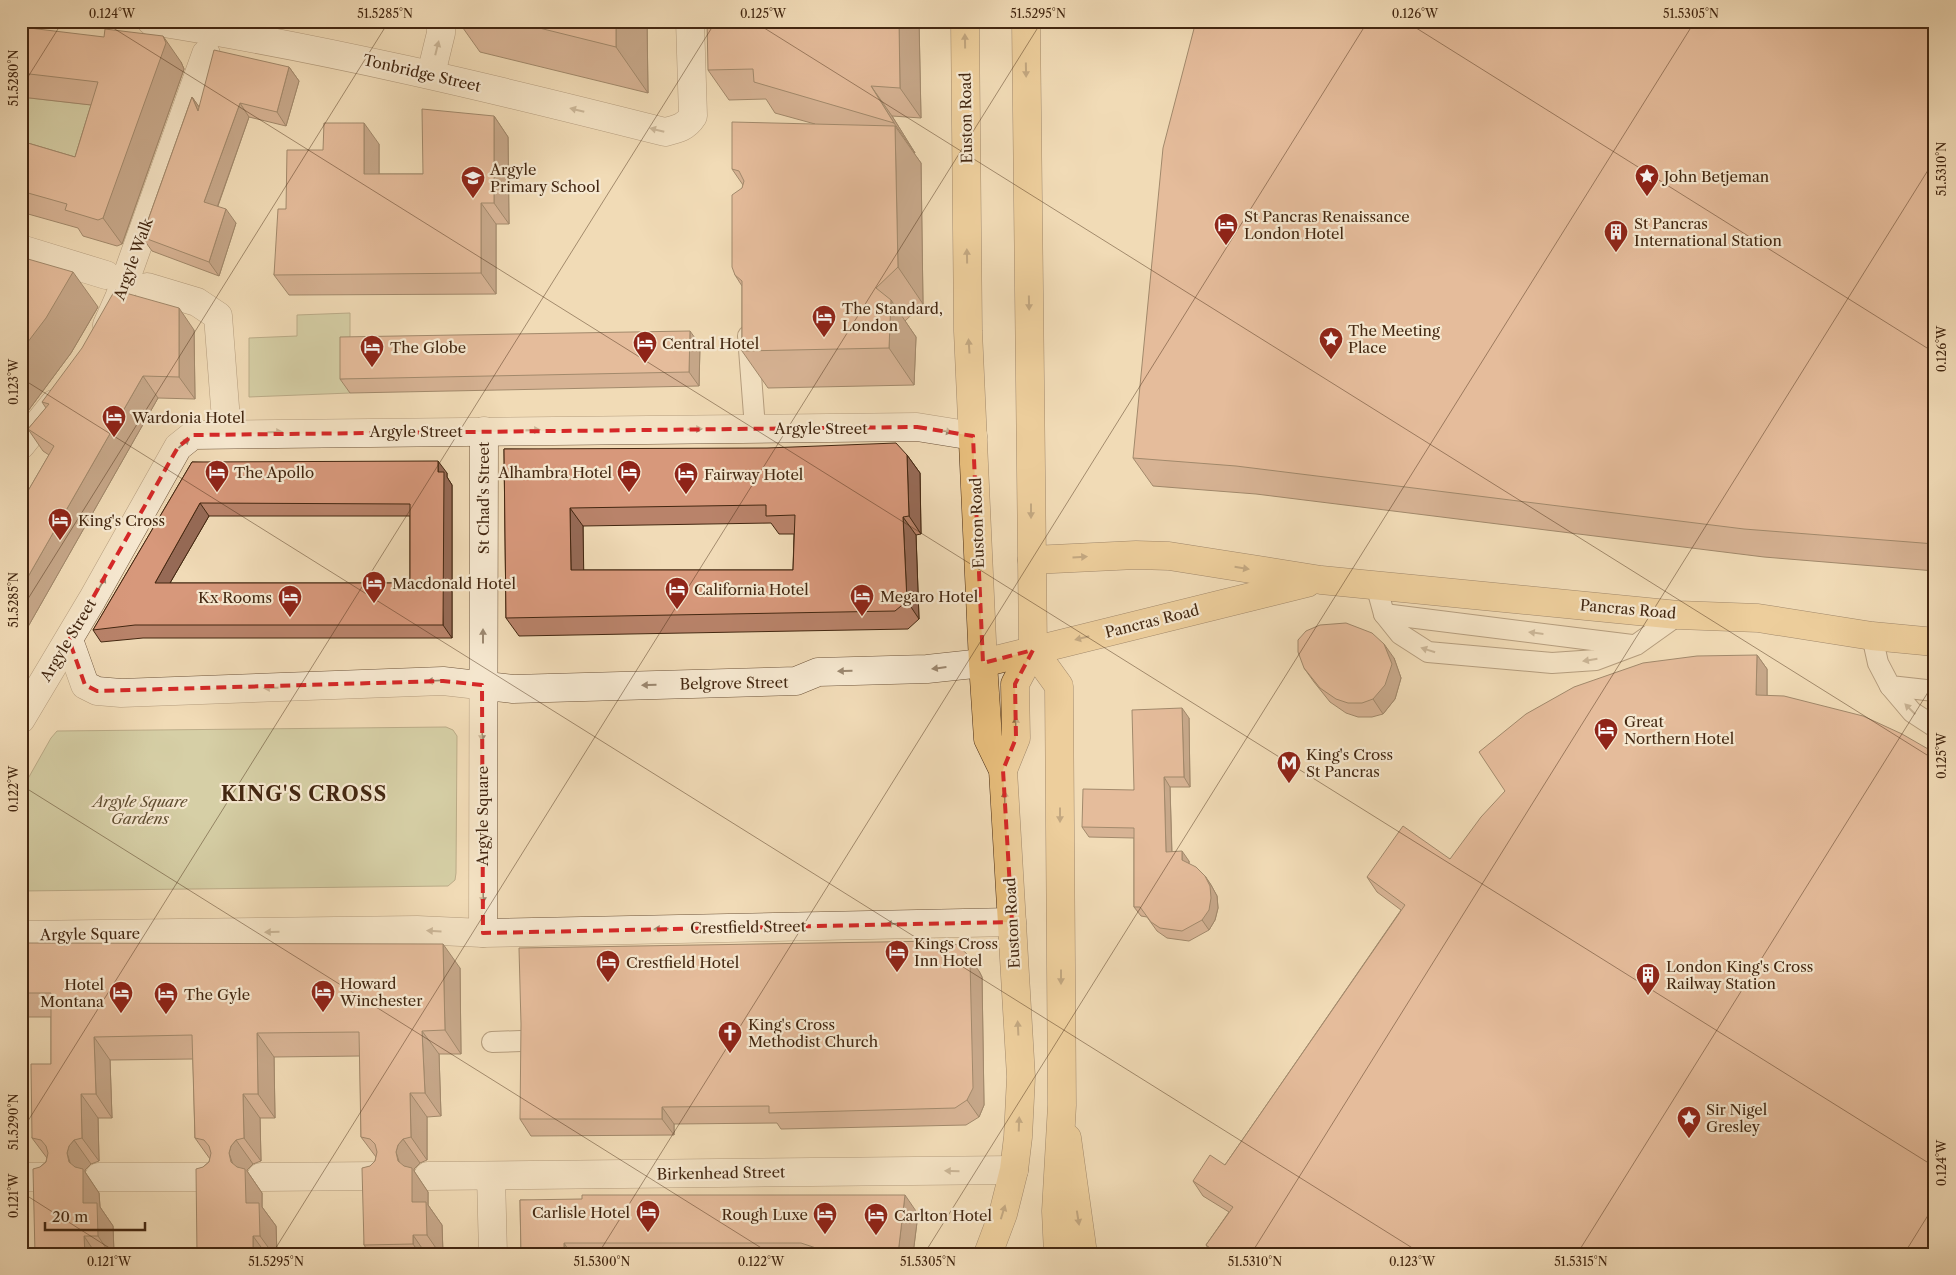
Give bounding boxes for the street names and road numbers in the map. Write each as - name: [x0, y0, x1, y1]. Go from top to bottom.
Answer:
- street label: Tonbridge Street: [361, 50, 483, 96]
- street label: Euston Road: [956, 72, 976, 164]
- street label: Argyle Walk: [109, 214, 157, 304]
- street label: Argyle Street: [774, 419, 868, 438]
- street label: Argyle Street: [369, 422, 463, 441]
- street label: St Chad's Street: [474, 441, 493, 554]
- street label: Euston Road: [966, 477, 988, 569]
- street label: Argyle Street: [35, 595, 100, 686]
- street label: Pancras Road: [1579, 595, 1677, 623]
- street label: Pancras Road: [1103, 600, 1201, 642]
- street label: Belgrove Street: [679, 673, 789, 693]
- street label: Argyle Square: [473, 766, 492, 867]
- street label: Euston Road: [1000, 877, 1024, 969]
- street label: Crestfield Street: [690, 916, 807, 938]
- street label: Argyle Square: [39, 924, 140, 944]
- street label: Birkenhead Street: [657, 1162, 786, 1184]

